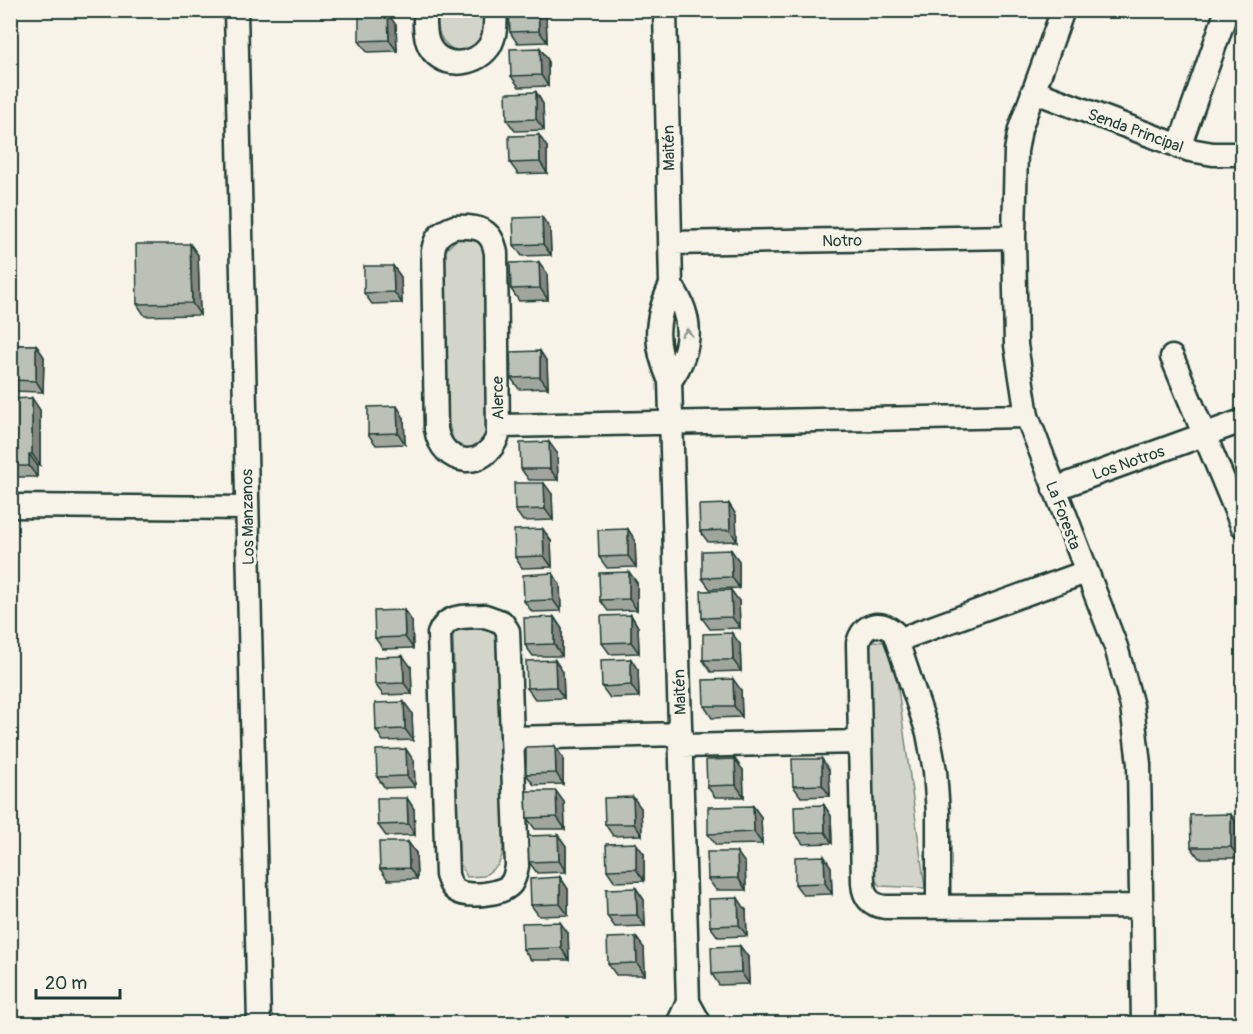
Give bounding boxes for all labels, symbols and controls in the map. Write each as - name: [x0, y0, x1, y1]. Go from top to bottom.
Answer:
- street label: Senda Principal: [1085, 104, 1186, 158]
- street label: Maitén: [659, 125, 679, 171]
- street label: Notro: [822, 231, 863, 251]
- one-way arrow: [681, 328, 693, 337]
- street label: Alerce: [488, 376, 508, 420]
- street label: Los Notros: [1090, 441, 1167, 485]
- street label: Los Manzanos: [237, 469, 259, 565]
- street label: La Foresta: [1041, 478, 1085, 552]
- street label: Maitén: [669, 669, 691, 715]
- scale bar: [36, 962, 120, 1000]
- text: 20 m: [45, 972, 87, 995]

